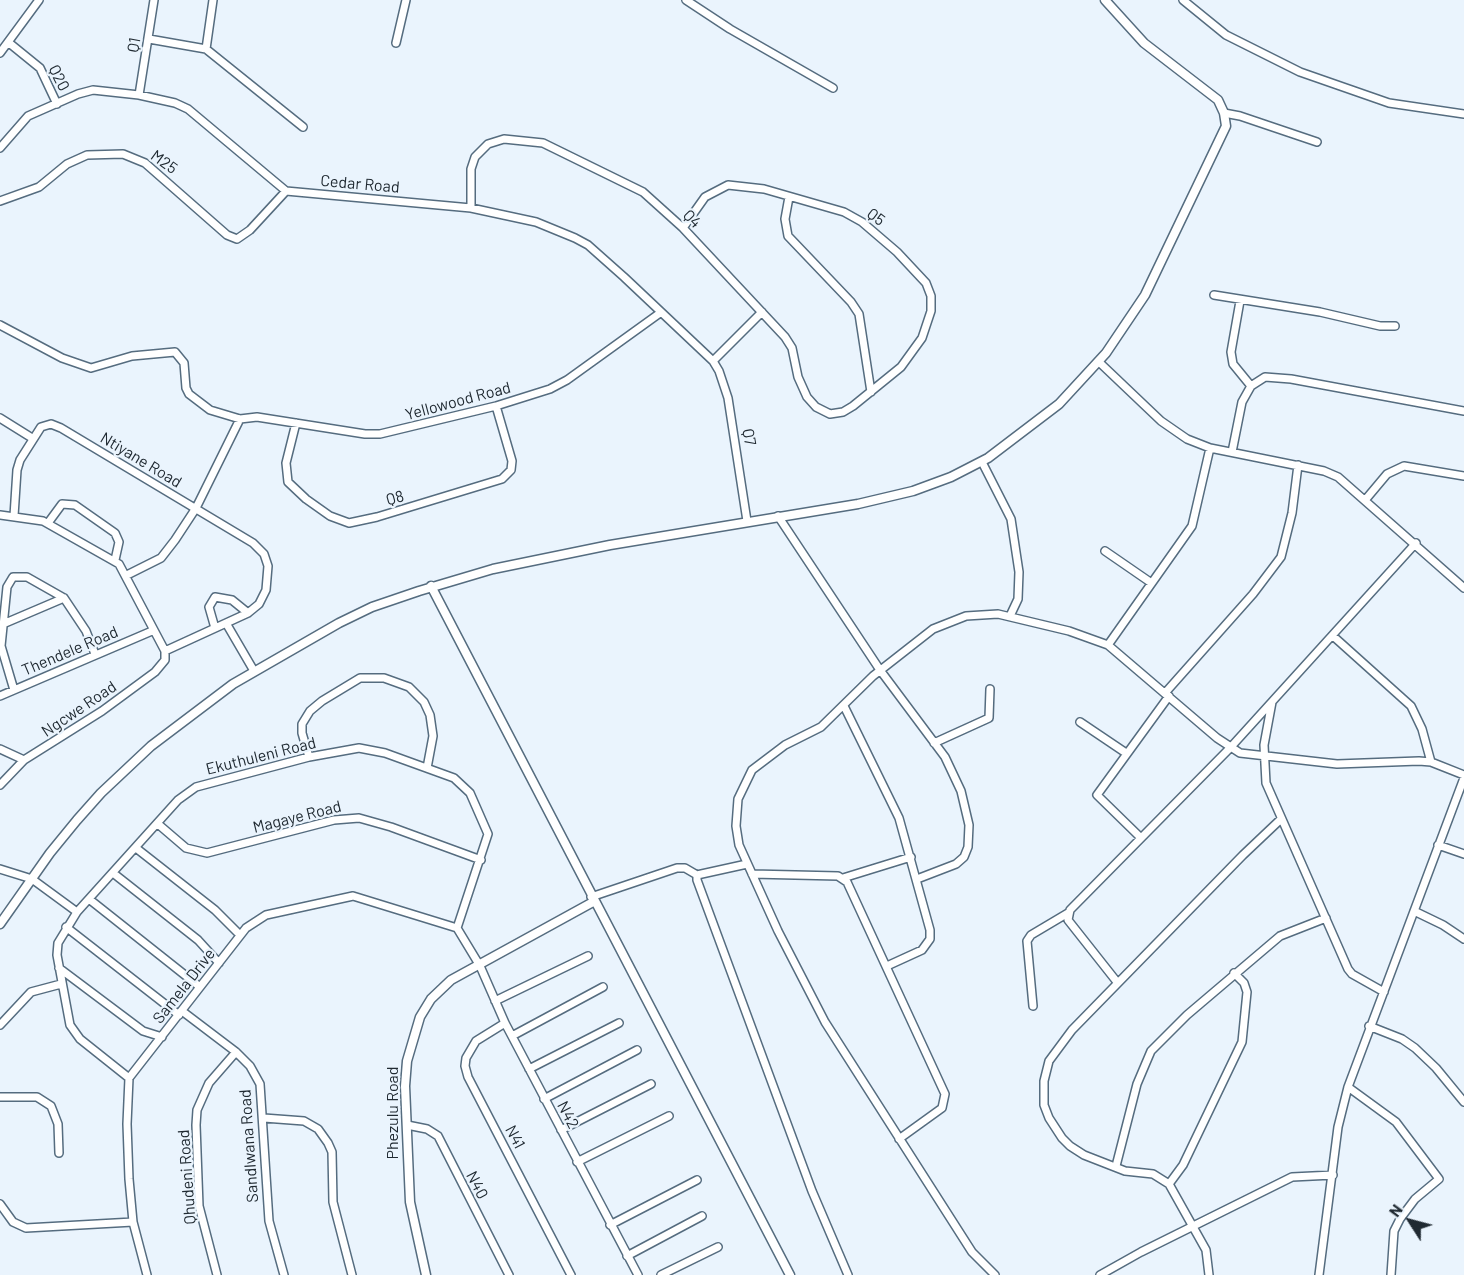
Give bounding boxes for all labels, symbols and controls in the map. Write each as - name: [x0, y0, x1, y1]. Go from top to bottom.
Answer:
- street label: Q1: [123, 36, 145, 54]
- street label: Q20: [44, 62, 74, 94]
- street label: M25: [147, 146, 181, 178]
- street label: Cedar Road: [320, 171, 400, 197]
- street label: Q5: [863, 204, 889, 230]
- street label: Q4: [679, 206, 705, 232]
- street label: Yellowood Road: [403, 378, 513, 424]
- street label: Q7: [738, 427, 760, 447]
- street label: Ntiyane Road: [97, 428, 185, 492]
- street label: Q8: [384, 486, 406, 510]
- street label: Thendele Road: [19, 622, 121, 680]
- street label: Ngcwe Road: [38, 677, 120, 741]
- street label: Ekuthuleni Road: [204, 733, 318, 779]
- street label: Magaye Road: [251, 797, 343, 837]
- street label: Samela Drive: [149, 945, 219, 1027]
- street label: Phezulu Road: [383, 1066, 403, 1160]
- street label: Sandlwana Road: [235, 1089, 263, 1203]
- street label: N42: [553, 1098, 583, 1132]
- street label: N41: [501, 1122, 529, 1152]
- street label: Qhudeni Road: [174, 1129, 200, 1225]
- street label: N40: [462, 1168, 492, 1202]
- north arrow: [1380, 1191, 1440, 1251]
- text: N: [1384, 1200, 1406, 1220]

